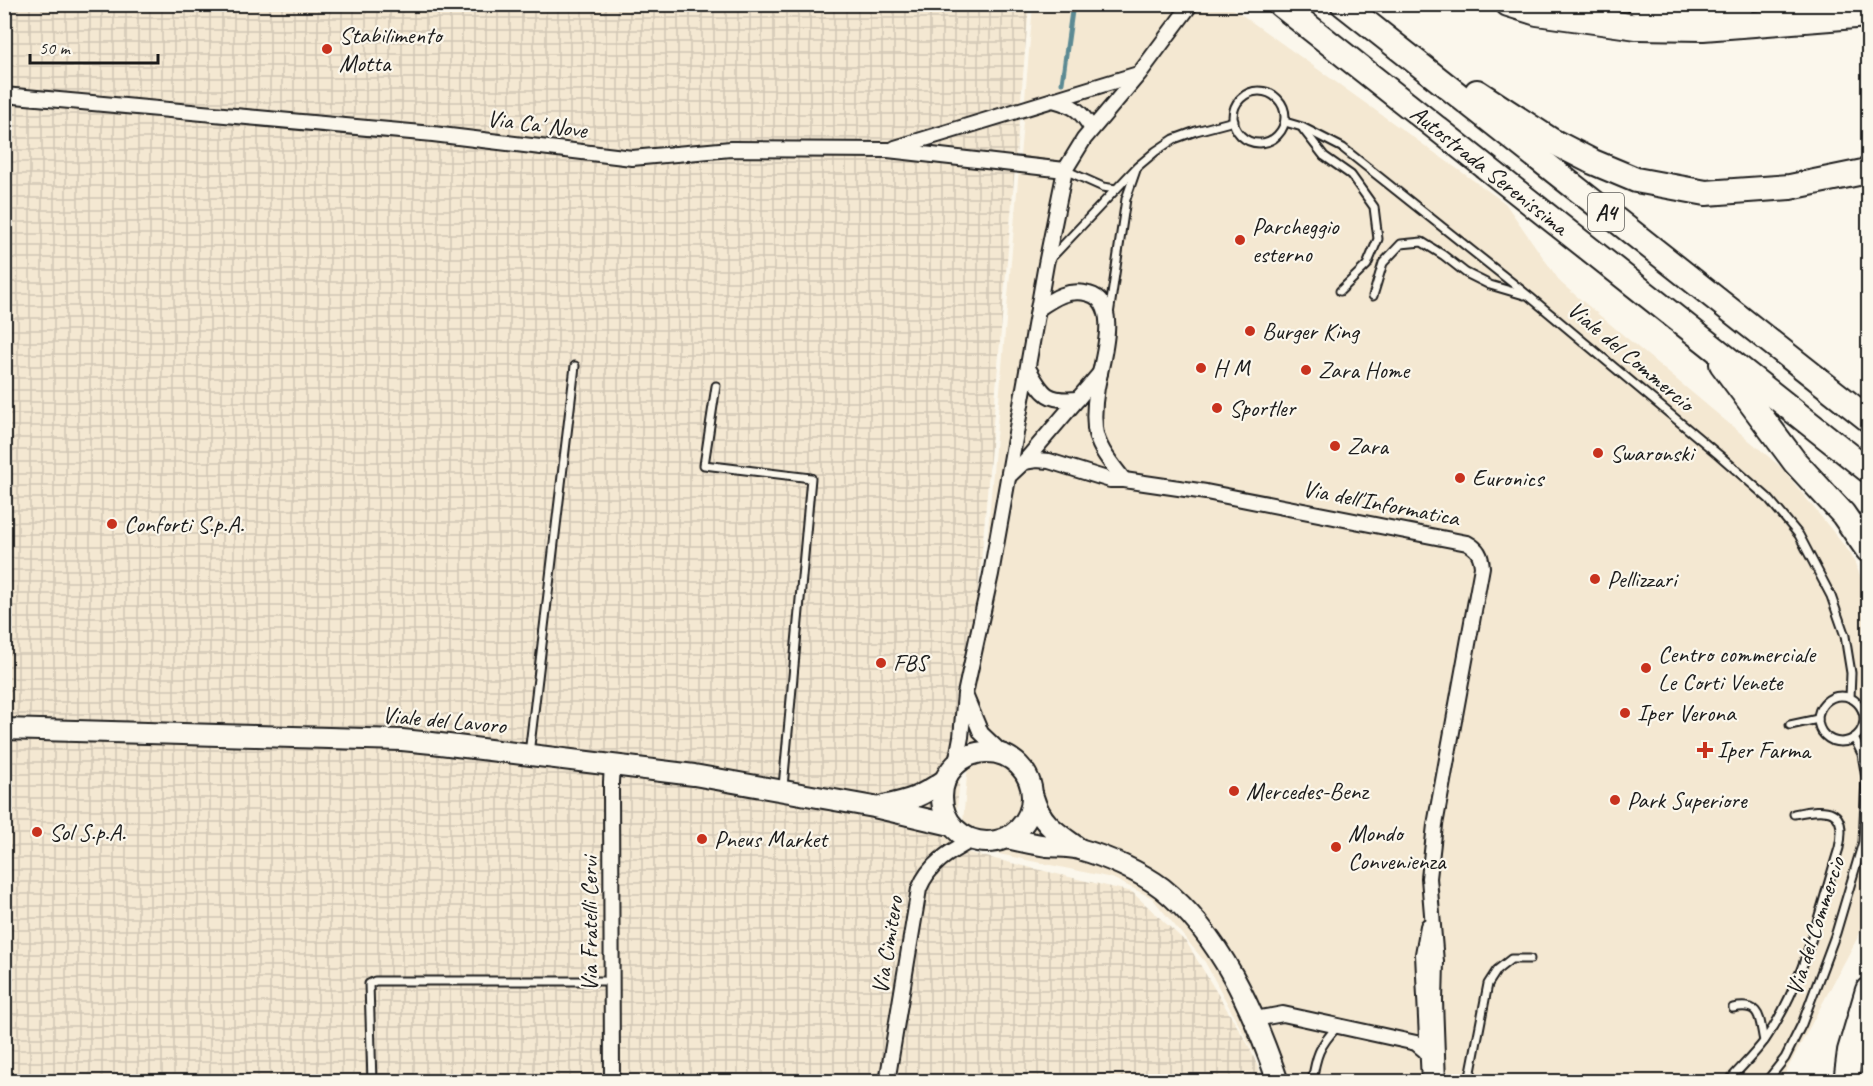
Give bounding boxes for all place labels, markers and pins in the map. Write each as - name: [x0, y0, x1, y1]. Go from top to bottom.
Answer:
- place label: Stabilimento Motta: [339, 20, 444, 78]
- marker: Stabilimento Motta: [320, 42, 334, 56]
- place label: Parcheggio esterno: [1252, 211, 1340, 269]
- marker: Parcheggio esterno: [1233, 233, 1247, 247]
- place label: Burger King: [1262, 316, 1361, 346]
- marker: Burger King: [1243, 324, 1257, 338]
- place label: H M: [1213, 353, 1251, 383]
- place label: Zara Home: [1318, 355, 1411, 385]
- marker: H M: [1194, 361, 1208, 375]
- marker: Zara Home: [1299, 363, 1313, 377]
- place label: Sportler: [1229, 393, 1298, 423]
- marker: Sportler: [1210, 401, 1224, 415]
- place label: Zara: [1347, 431, 1389, 461]
- place label: Swaronski: [1610, 438, 1697, 468]
- marker: Zara: [1328, 439, 1342, 453]
- marker: Swaronski: [1591, 446, 1605, 460]
- place label: Euronics: [1472, 463, 1546, 493]
- marker: Euronics: [1453, 471, 1467, 485]
- place label: Conforti S.p.A.: [124, 509, 244, 539]
- marker: Conforti S.p.A.: [105, 517, 119, 531]
- place label: Pellizzari: [1607, 564, 1679, 594]
- marker: Pellizzari: [1588, 572, 1602, 586]
- place label: Centro commerciale Le Corti Venete: [1658, 639, 1817, 697]
- place label: FBS: [893, 648, 930, 678]
- marker: FBS: [874, 656, 888, 670]
- marker: Centro commerciale Le Corti Venete: [1639, 661, 1653, 675]
- place label: Iper Verona: [1637, 698, 1737, 728]
- marker: Iper Verona: [1618, 706, 1632, 720]
- place label: Iper Farma: [1717, 735, 1812, 765]
- marker: Iper Farma: [1698, 743, 1712, 757]
- place label: Mercedes-Benz: [1246, 776, 1370, 806]
- marker: Mercedes-Benz: [1227, 784, 1241, 798]
- place label: Park Superiore: [1627, 785, 1749, 815]
- marker: Park Superiore: [1608, 793, 1622, 807]
- place label: Sol S.p.A.: [49, 817, 126, 847]
- place label: Mondo Convenienza: [1348, 818, 1447, 876]
- place label: Pneus Market: [714, 824, 829, 854]
- marker: Sol S.p.A.: [30, 825, 44, 839]
- marker: Pneus Market: [695, 832, 709, 846]
- marker: Mondo Convenienza: [1329, 840, 1343, 854]

